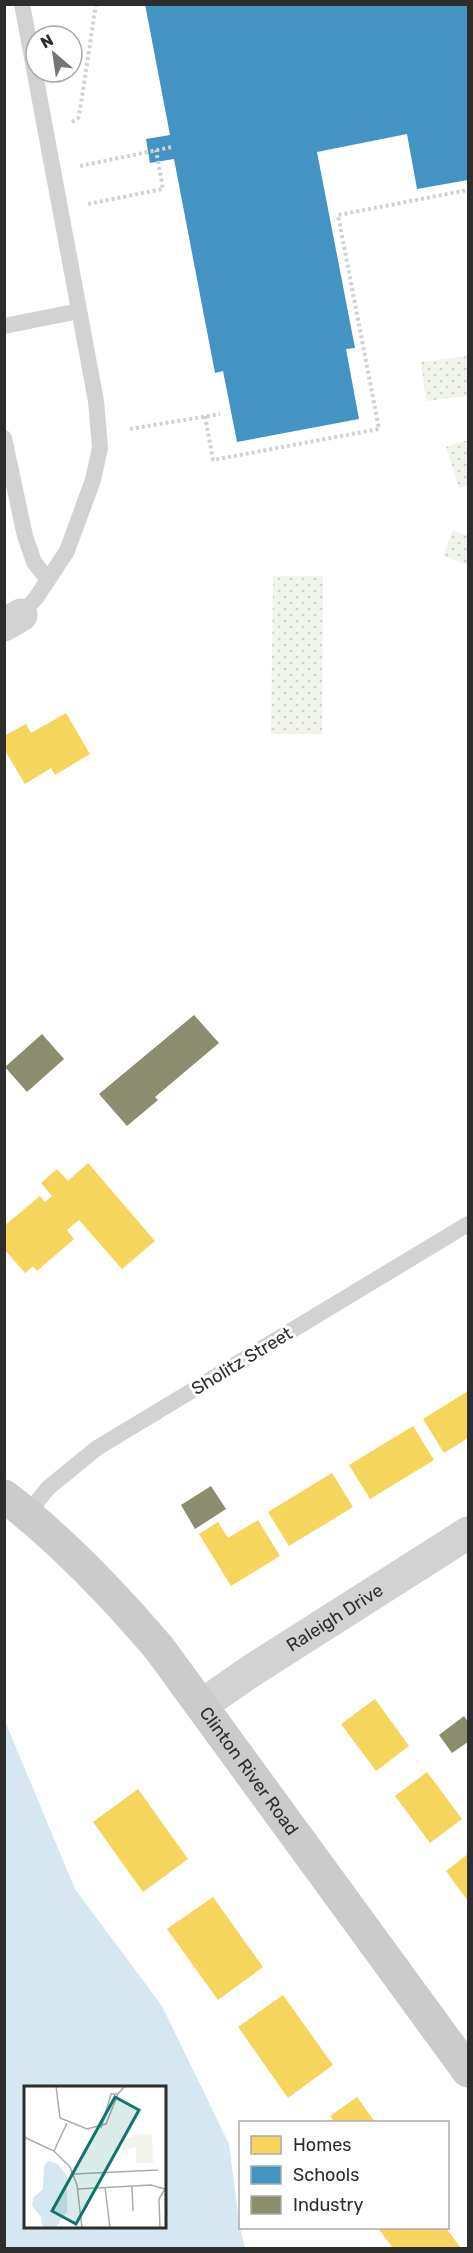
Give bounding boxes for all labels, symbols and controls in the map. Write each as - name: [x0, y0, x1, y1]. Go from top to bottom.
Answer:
- north arrow: [24, 24, 84, 84]
- text: N: [37, 30, 57, 52]
- street label: Sholitz Street: [188, 1322, 296, 1400]
- street label: Raleigh Drive: [283, 1579, 387, 1656]
- street label: Clinton River Road: [195, 1703, 303, 1840]
- inset map: [24, 2086, 166, 2229]
- legend: [239, 2121, 449, 2229]
- text: Homes: [293, 2134, 351, 2156]
- text: Schools: [293, 2164, 359, 2186]
- text: Industry: [293, 2194, 363, 2216]

